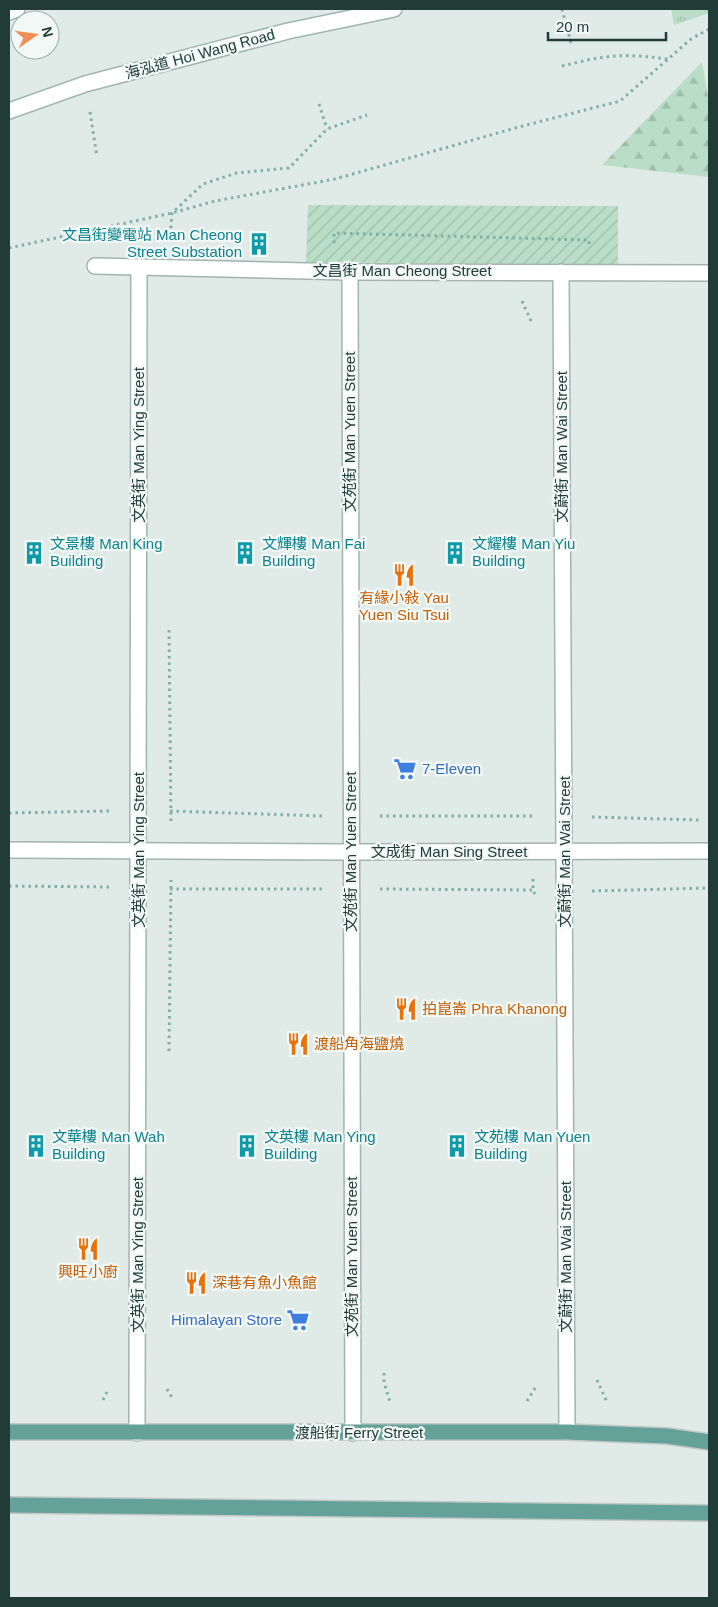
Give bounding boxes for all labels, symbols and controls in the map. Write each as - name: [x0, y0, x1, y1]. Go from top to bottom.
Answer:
- north arrow: [10, 10, 60, 60]
- scale bar: [548, 10, 666, 42]
- text: 20 m: [556, 18, 589, 35]
- text: N: [39, 25, 57, 39]
- street label: 海泓道 Hoi Wang Road: [123, 25, 277, 82]
- place label: 文昌街變電站 Man Cheong Street Substation: [62, 226, 242, 260]
- building icon: 文昌街變電站 Man Cheong Street Substation: [246, 231, 272, 257]
- street label: 文昌街 Man Cheong Street: [312, 262, 492, 279]
- street label: 文苑街 Man Yuen Street: [341, 351, 358, 512]
- street label: 文英街 Man Ying Street: [130, 366, 147, 523]
- street label: 文蔚街 Man Wai Street: [553, 370, 570, 523]
- place label: 文景樓 Man King Building: [50, 535, 163, 569]
- place label: 文輝樓 Man Fai Building: [262, 535, 365, 569]
- place label: 文耀樓 Man Yiu Building: [472, 535, 575, 569]
- building icon: 文景樓 Man King Building: [21, 540, 47, 566]
- building icon: 文輝樓 Man Fai Building: [232, 540, 258, 566]
- building icon: 文耀樓 Man Yiu Building: [442, 540, 468, 566]
- restaurant icon: 有緣小敍 Yau Yuen Siu Tsui: [391, 562, 417, 588]
- place label: 有緣小敍 Yau Yuen Siu Tsui: [359, 589, 449, 623]
- supermarket icon: 7-Eleven: [392, 756, 418, 782]
- place label: 7-Eleven: [422, 760, 481, 777]
- street label: 文英街 Man Ying Street: [130, 771, 147, 928]
- street label: 文苑街 Man Yuen Street: [342, 771, 359, 932]
- street label: 文蔚街 Man Wai Street: [556, 775, 573, 928]
- street label: 文成街 Man Sing Street: [371, 843, 528, 860]
- restaurant icon: 拍崑崙 Phra Khanong: [393, 996, 419, 1022]
- place label: 拍崑崙 Phra Khanong: [422, 1000, 567, 1017]
- restaurant icon: 渡船角海鹽燒: [285, 1031, 311, 1057]
- place label: 渡船角海鹽燒: [314, 1035, 404, 1052]
- place label: 文華樓 Man Wah Building: [52, 1128, 165, 1162]
- place label: 文英樓 Man Ying Building: [264, 1128, 376, 1162]
- place label: 文苑樓 Man Yuen Building: [474, 1128, 590, 1162]
- building icon: 文華樓 Man Wah Building: [23, 1133, 49, 1159]
- building icon: 文英樓 Man Ying Building: [234, 1133, 260, 1159]
- building icon: 文苑樓 Man Yuen Building: [444, 1133, 470, 1159]
- street label: 文英街 Man Ying Street: [129, 1176, 146, 1333]
- street label: 文苑街 Man Yuen Street: [343, 1176, 360, 1337]
- street label: 文蔚街 Man Wai Street: [557, 1180, 574, 1333]
- restaurant icon: 興旺小廚: [75, 1236, 101, 1262]
- place label: 興旺小廚: [58, 1263, 118, 1280]
- restaurant icon: 深巷有魚小魚館: [183, 1270, 209, 1296]
- place label: 深巷有魚小魚館: [212, 1274, 317, 1291]
- supermarket icon: Himalayan Store: [285, 1307, 311, 1333]
- place label: Himalayan Store: [171, 1311, 282, 1328]
- street label: 渡船街 Ferry Street: [295, 1424, 424, 1441]

